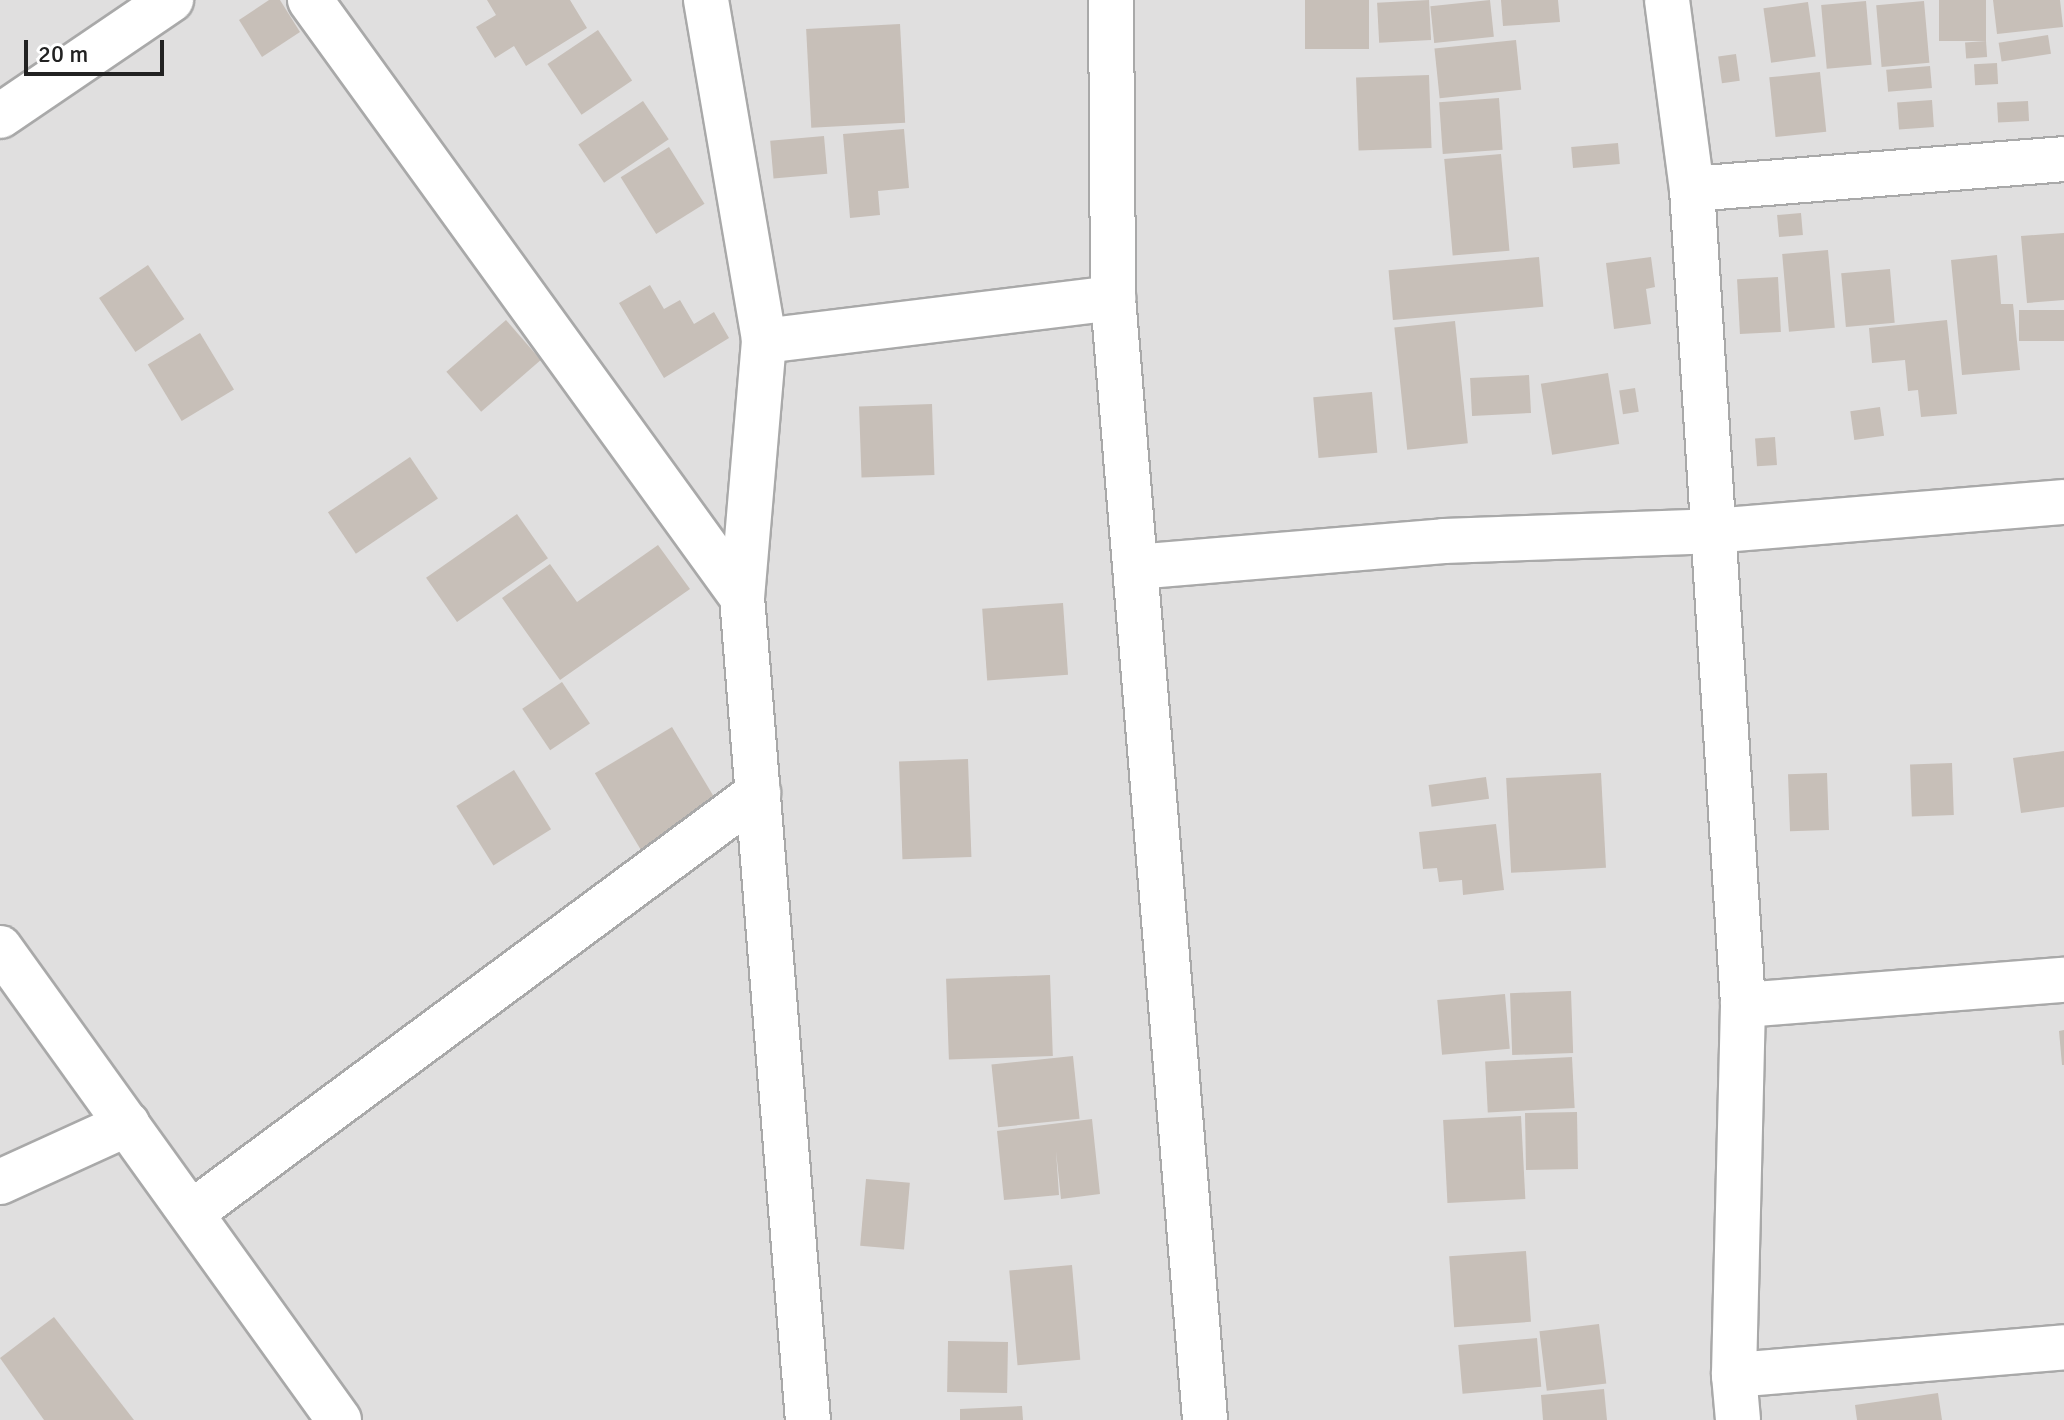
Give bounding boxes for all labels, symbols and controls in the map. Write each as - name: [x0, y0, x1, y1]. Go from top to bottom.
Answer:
- scale bar: [28, 24, 168, 74]
- text: 20 m: [38, 39, 88, 69]

